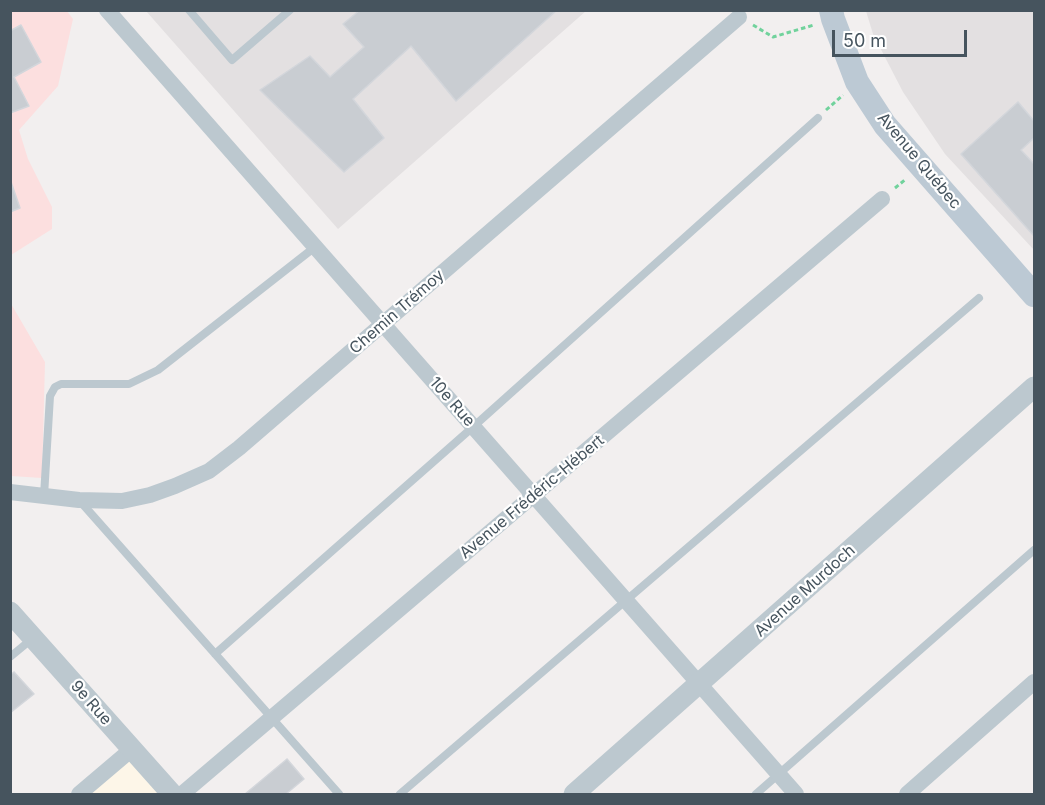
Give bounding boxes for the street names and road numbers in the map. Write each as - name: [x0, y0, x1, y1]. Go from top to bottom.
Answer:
- street label: Avenue Québec: [873, 109, 965, 213]
- street label: Chemin Trémoy: [346, 266, 448, 358]
- street label: 10e Rue: [425, 373, 479, 431]
- street label: Avenue Frédéric-Hébert: [456, 431, 608, 563]
- street label: Avenue Murdoch: [751, 541, 859, 641]
- street label: 9e Rue: [66, 677, 116, 729]

